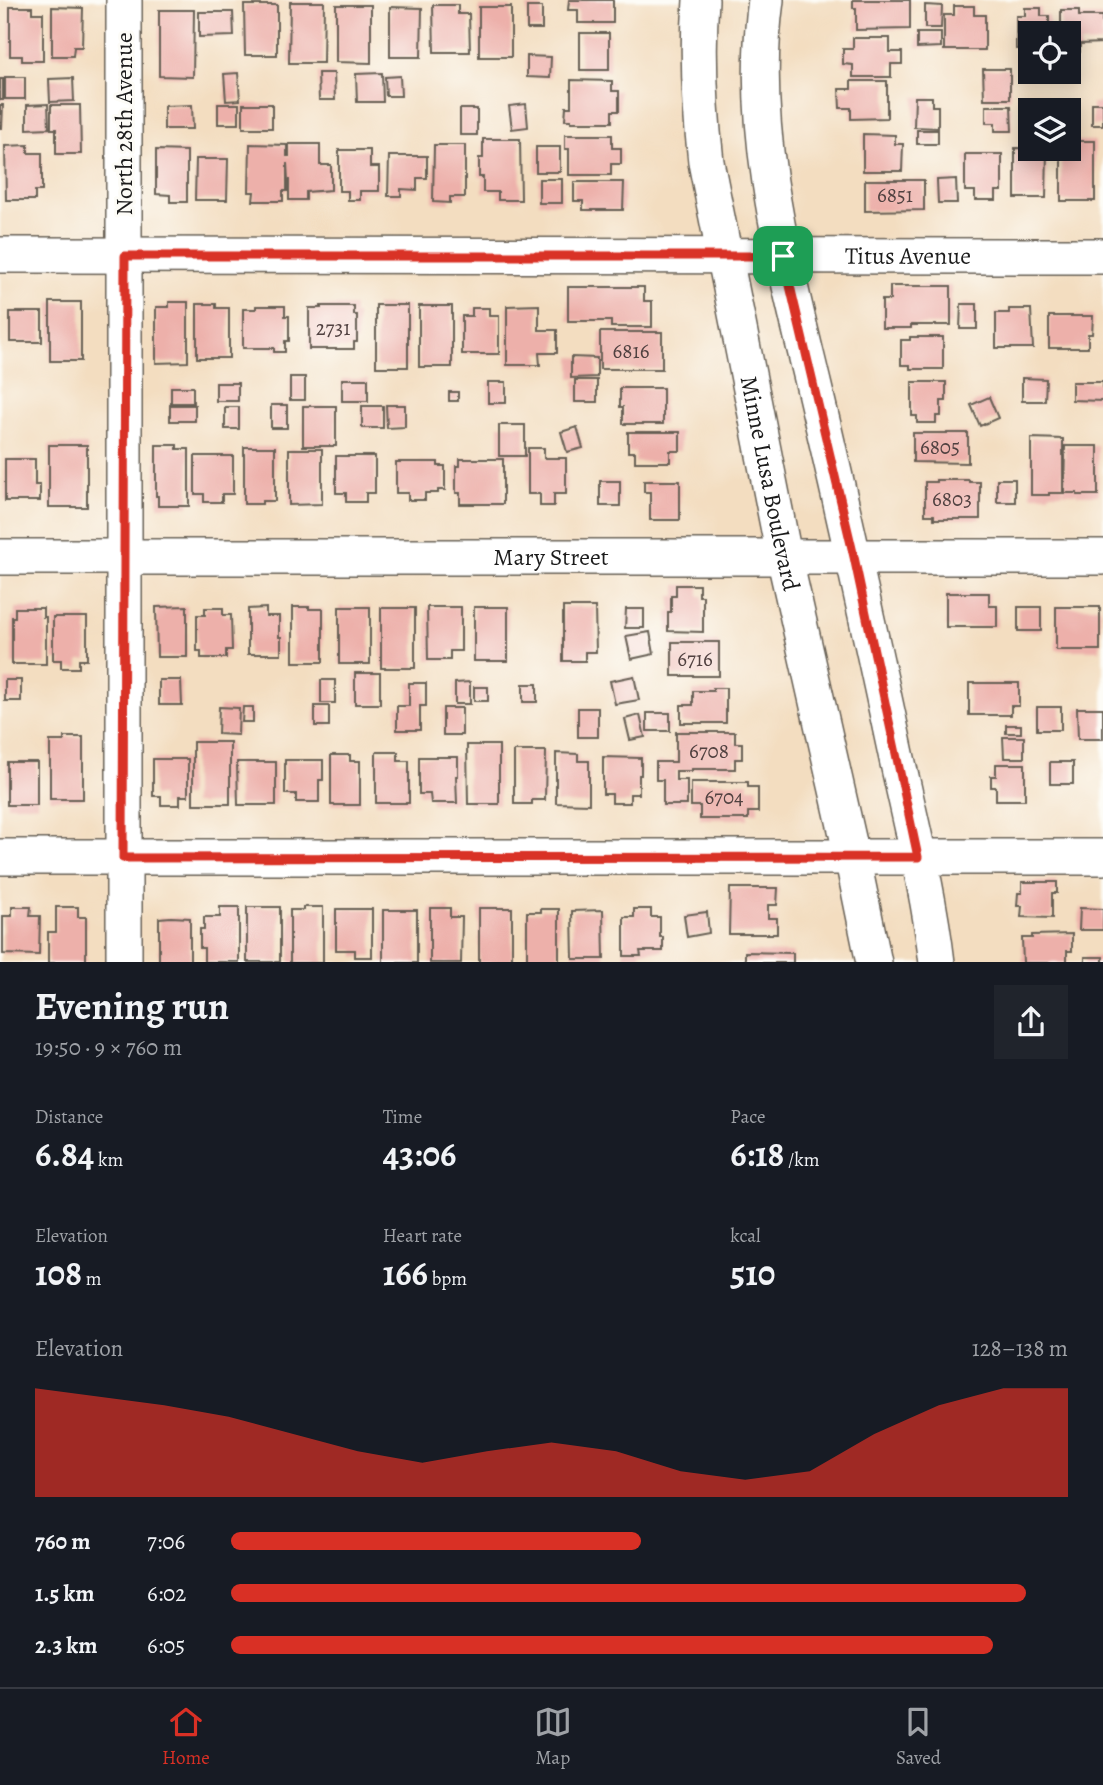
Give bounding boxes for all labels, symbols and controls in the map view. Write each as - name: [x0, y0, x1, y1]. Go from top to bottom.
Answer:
- map controls: [1018, 21, 1081, 161]
- button: locate: [1018, 21, 1081, 84]
- street label: North 28th Avenue: [108, 32, 140, 216]
- button: layers: [1018, 98, 1081, 161]
- house number: 6851: [877, 181, 913, 209]
- pin: [753, 226, 813, 286]
- icon: arrive: [764, 237, 802, 275]
- street label: Titus Avenue: [845, 240, 971, 272]
- house number: 2731: [316, 314, 350, 342]
- house number: 6816: [613, 337, 650, 365]
- street label: Minne Lusa Boulevard: [733, 373, 807, 594]
- house number: 6805: [920, 433, 960, 461]
- house number: 6803: [932, 485, 972, 513]
- street label: Mary Street: [493, 541, 609, 573]
- house number: 6716: [677, 645, 713, 673]
- house number: 6708: [689, 737, 729, 765]
- house number: 6704: [704, 783, 744, 811]
- text: Evening run: [35, 980, 229, 1032]
- button: share: [994, 985, 1068, 1059]
- text: 19:50 · 9 × 760 m: [35, 1032, 182, 1063]
- text: Distance: [35, 1104, 103, 1130]
- text: Time: [383, 1104, 422, 1130]
- text: Pace: [730, 1104, 766, 1130]
- text: 6.84: [35, 1130, 94, 1178]
- text: 43:06: [383, 1130, 456, 1178]
- text: 6:18: [730, 1130, 784, 1178]
- text: km: [94, 1147, 123, 1173]
- text: /km: [784, 1147, 820, 1173]
- text: Elevation: [35, 1223, 108, 1249]
- text: Heart rate: [383, 1223, 462, 1249]
- text: kcal: [730, 1223, 761, 1249]
- text: 108: [35, 1249, 82, 1297]
- text: 166: [383, 1249, 428, 1297]
- text: 510: [730, 1249, 775, 1297]
- text: m: [82, 1266, 102, 1292]
- text: bpm: [428, 1266, 467, 1292]
- text: Elevation: [35, 1333, 123, 1364]
- text: 128–138 m: [972, 1333, 1068, 1364]
- text: 760 m: [35, 1526, 90, 1557]
- text: 7:06: [147, 1526, 185, 1557]
- text: 1.5 km: [35, 1578, 95, 1609]
- text: 6:02: [147, 1578, 186, 1609]
- text: 2.3 km: [35, 1630, 98, 1661]
- text: 6:05: [147, 1630, 185, 1661]
- tab: Home: [162, 1703, 210, 1771]
- tab: Map: [534, 1703, 572, 1771]
- tab: Saved: [896, 1703, 941, 1771]

